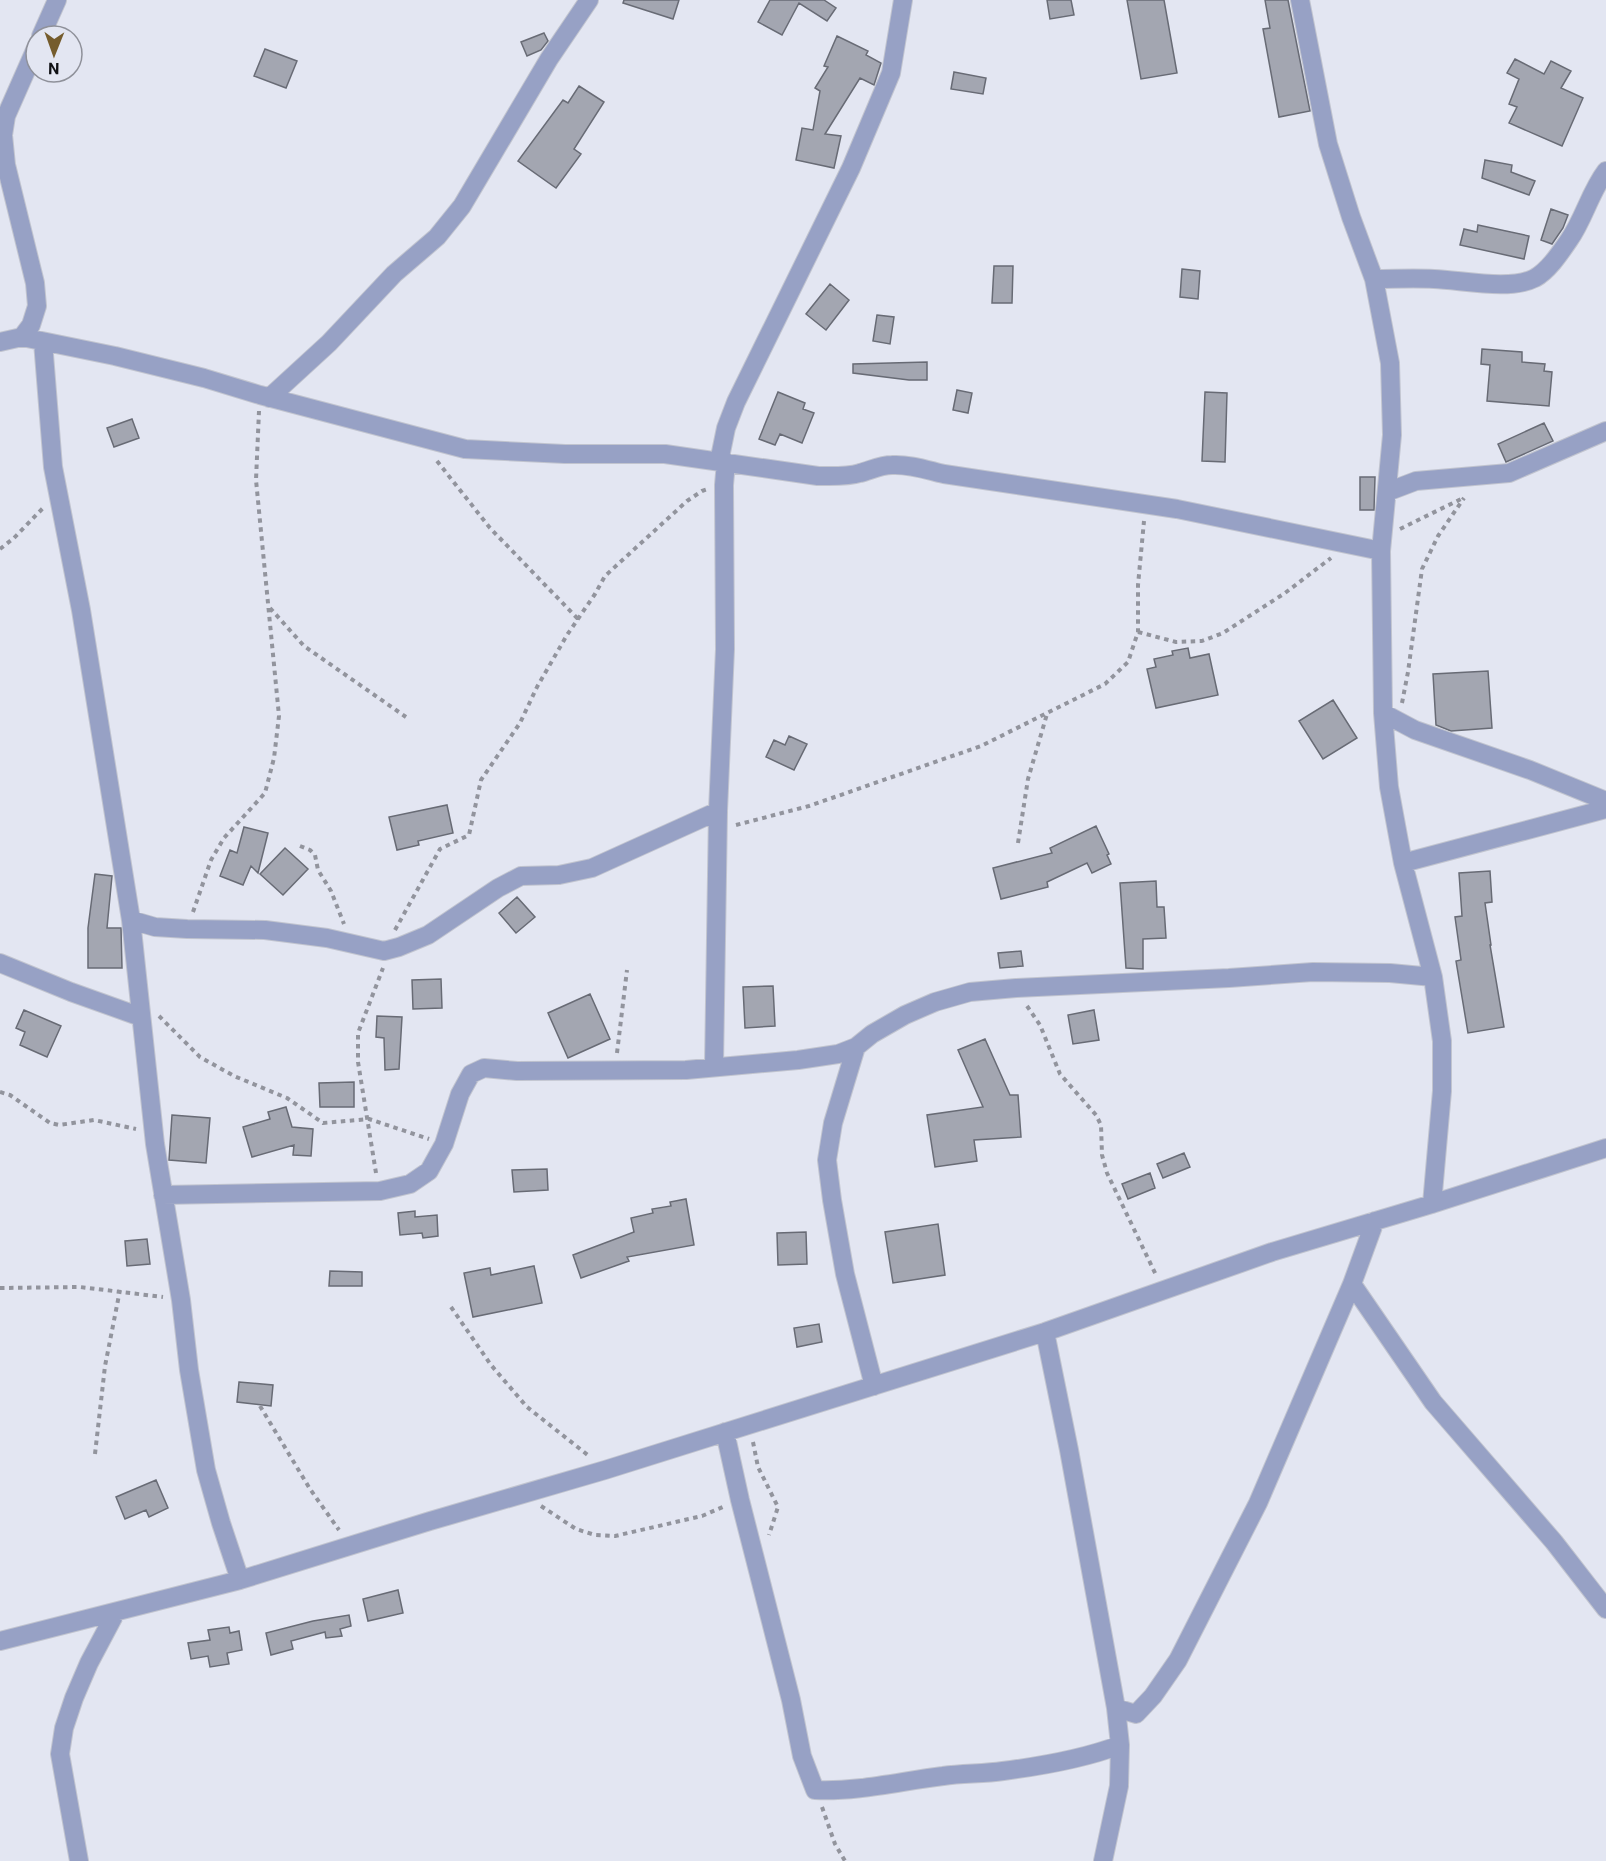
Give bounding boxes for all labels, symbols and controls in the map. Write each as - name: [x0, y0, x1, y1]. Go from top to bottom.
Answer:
- north arrow: [24, 24, 84, 84]
- text: N: [48, 59, 60, 78]

